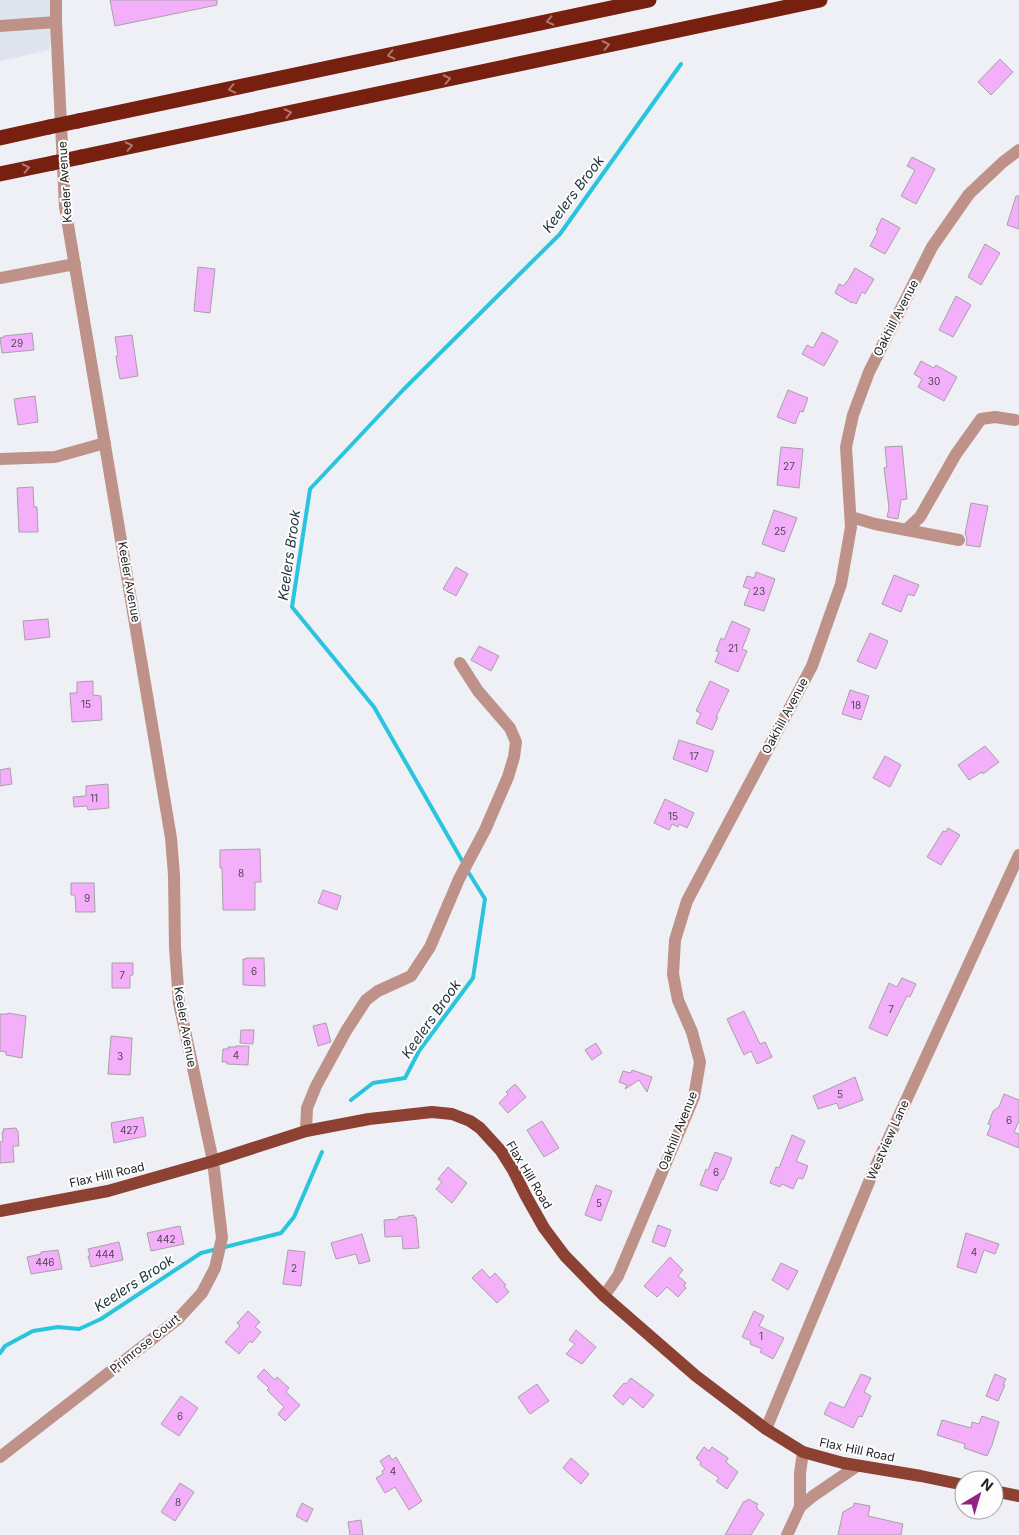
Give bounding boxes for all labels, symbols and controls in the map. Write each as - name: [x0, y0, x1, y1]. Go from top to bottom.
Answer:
- one-way arrow: [545, 15, 554, 26]
- one-way arrow: [601, 40, 610, 51]
- one-way arrow: [386, 49, 395, 60]
- one-way arrow: [442, 74, 451, 85]
- one-way arrow: [227, 83, 236, 93]
- one-way arrow: [283, 108, 292, 119]
- street label: Keeler Avenue: [54, 141, 75, 223]
- one-way arrow: [124, 142, 133, 152]
- water label: Keelers Brook: [538, 152, 607, 235]
- one-way arrow: [22, 163, 31, 174]
- street label: Oakhill Avenue: [870, 277, 921, 359]
- house number: 29: [11, 337, 23, 349]
- house number: 30: [928, 375, 940, 387]
- house number: 27: [783, 460, 795, 472]
- water label: Keelers Brook: [274, 508, 303, 602]
- house number: 25: [774, 525, 786, 537]
- street label: Keeler Avenue: [115, 540, 144, 623]
- house number: 23: [753, 585, 765, 597]
- house number: 21: [728, 642, 738, 654]
- street label: Oakhill Avenue: [758, 675, 811, 756]
- house number: 15: [81, 698, 91, 710]
- house number: 18: [851, 699, 861, 711]
- house number: 17: [689, 750, 699, 762]
- house number: 11: [90, 792, 98, 804]
- house number: 15: [668, 810, 678, 822]
- house number: 8: [238, 867, 244, 879]
- house number: 9: [84, 892, 90, 904]
- house number: 6: [251, 965, 257, 977]
- house number: 7: [119, 969, 125, 981]
- water label: Keelers Brook: [397, 976, 464, 1061]
- street label: Keeler Avenue: [171, 985, 200, 1068]
- house number: 7: [888, 1003, 894, 1015]
- house number: 4: [233, 1049, 239, 1061]
- house number: 3: [117, 1050, 123, 1062]
- house number: 5: [837, 1088, 843, 1100]
- street label: Oakhill Avenue: [655, 1089, 700, 1172]
- street label: Westview Lane: [863, 1097, 912, 1182]
- house number: 6: [1006, 1114, 1012, 1126]
- house number: 427: [120, 1124, 138, 1136]
- street label: Flax Hill Road: [503, 1138, 556, 1211]
- street label: Flax Hill Road: [68, 1159, 146, 1190]
- house number: 6: [713, 1166, 719, 1178]
- house number: 5: [596, 1197, 602, 1209]
- house number: 442: [156, 1233, 176, 1245]
- house number: 4: [971, 1246, 977, 1258]
- house number: 444: [95, 1248, 115, 1260]
- water label: Keelers Brook: [91, 1250, 177, 1315]
- house number: 446: [35, 1256, 55, 1268]
- house number: 2: [291, 1262, 297, 1274]
- street label: Primrose Court: [107, 1311, 183, 1376]
- house number: 1: [759, 1330, 763, 1342]
- house number: 6: [177, 1410, 183, 1422]
- street label: Flax Hill Road: [818, 1434, 896, 1465]
- house number: 4: [390, 1465, 396, 1477]
- north arrow: [954, 1470, 1004, 1520]
- text: N: [978, 1474, 997, 1494]
- house number: 8: [175, 1496, 181, 1508]

